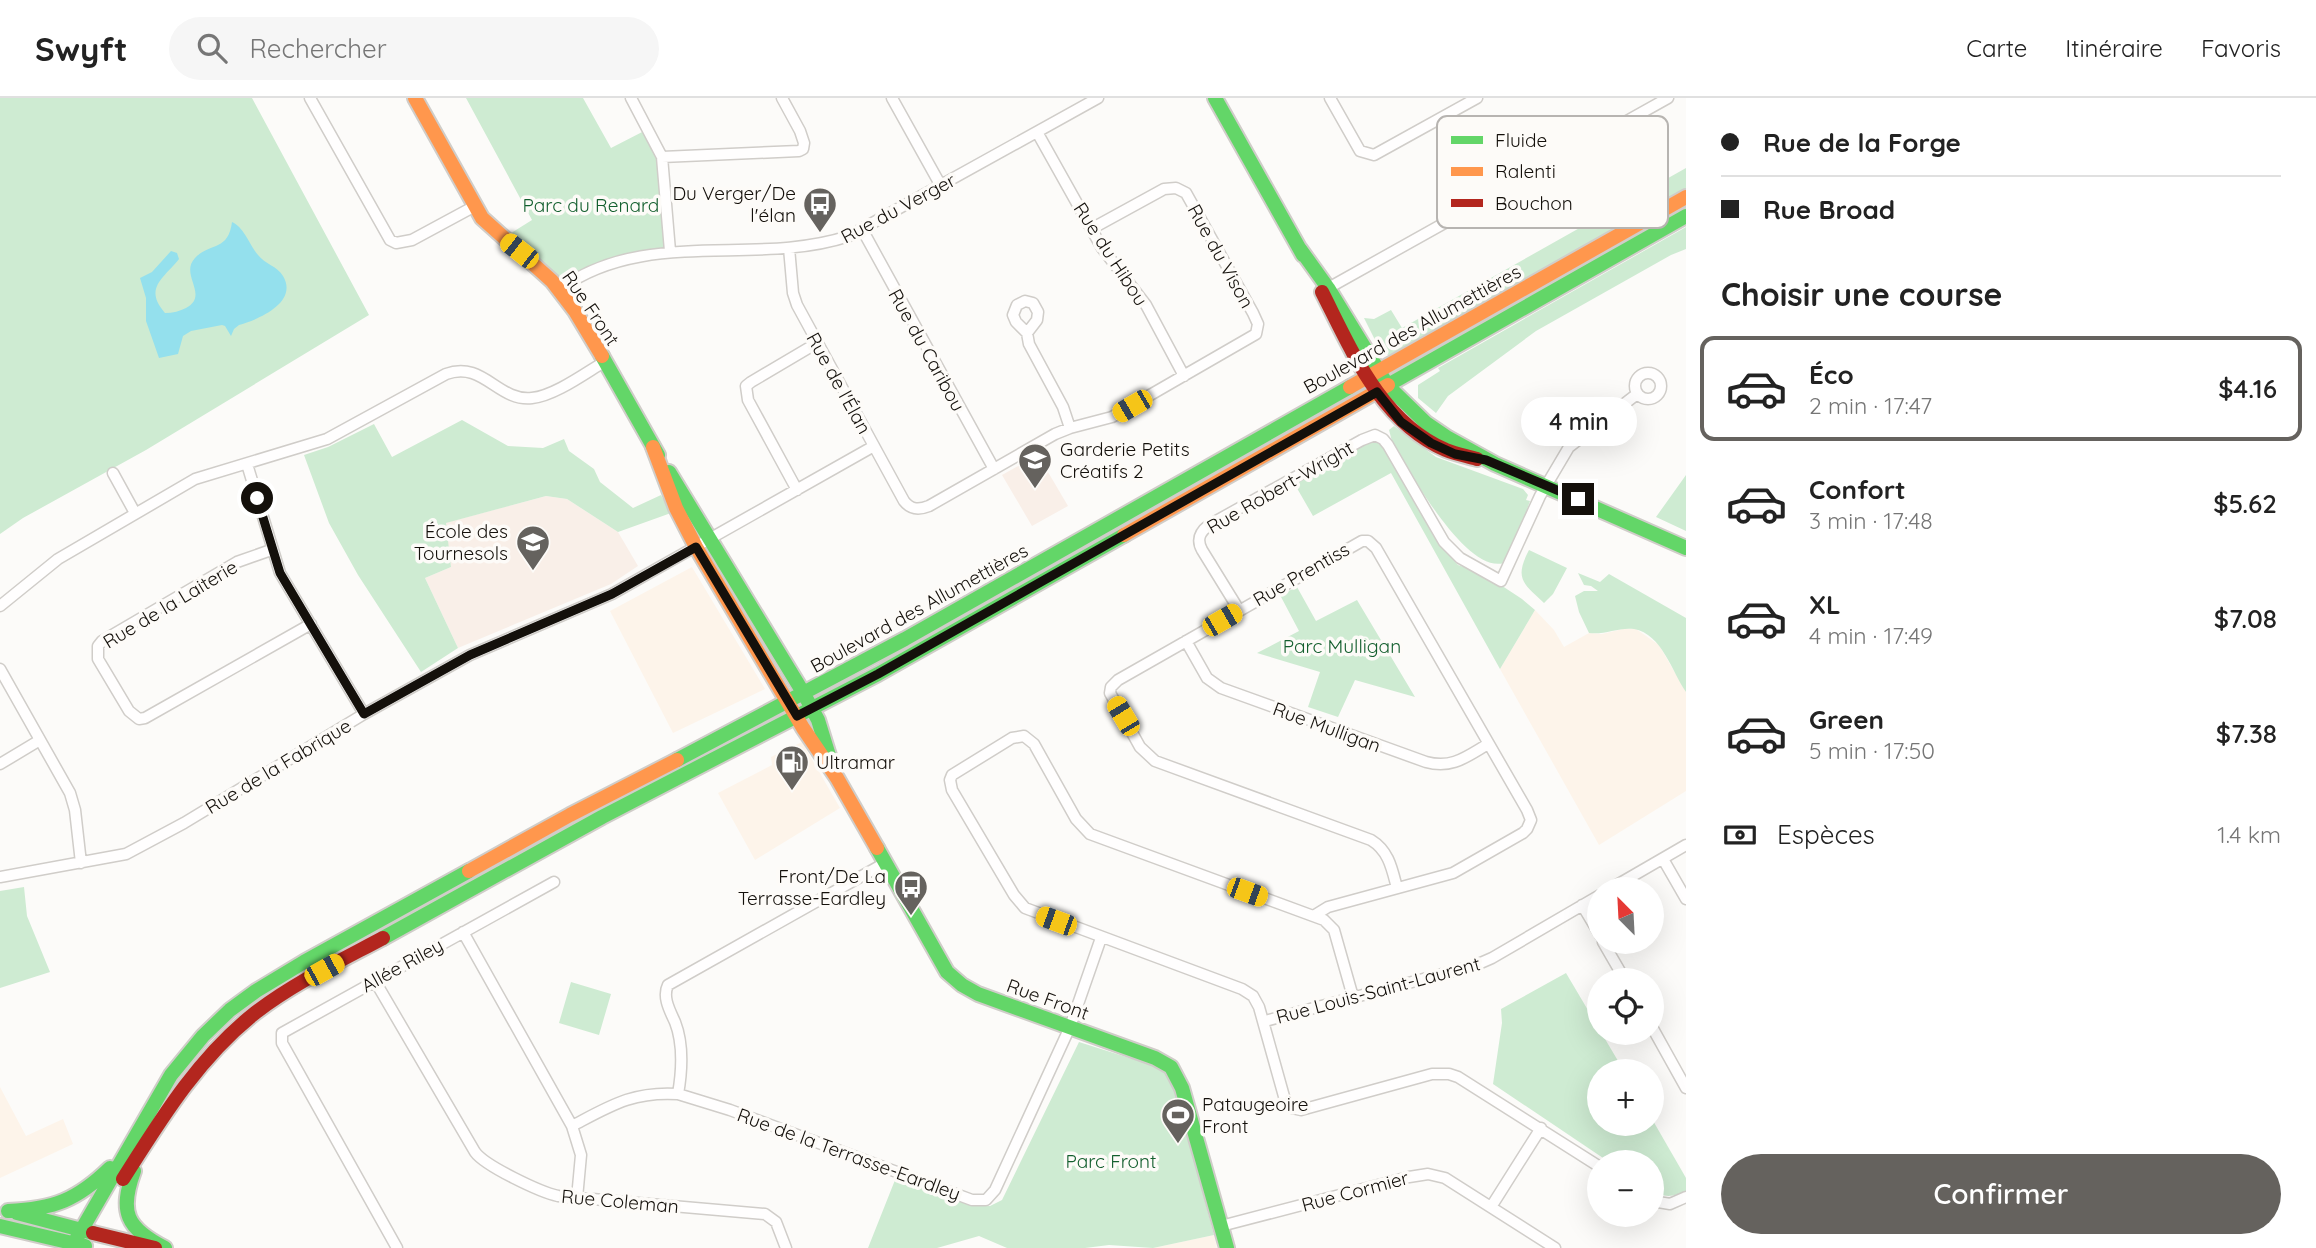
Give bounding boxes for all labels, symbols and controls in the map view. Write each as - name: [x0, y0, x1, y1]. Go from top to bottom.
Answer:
- search box: [169, 17, 659, 80]
- text: Swyft: [35, 28, 127, 69]
- icon: search: [193, 29, 231, 67]
- text: Rechercher: [249, 32, 387, 65]
- text: Carte: [1966, 33, 2027, 63]
- text: Itinéraire: [2065, 33, 2163, 63]
- text: Favoris: [2201, 33, 2281, 63]
- legend: [1437, 116, 1668, 228]
- text: Rue de la Forge: [1763, 126, 1961, 159]
- text: Fluide: [1495, 128, 1547, 152]
- text: Ralenti: [1495, 159, 1556, 183]
- street label: Rue du Verger: [836, 167, 960, 248]
- place label: Du Verger/De l'élan: [672, 181, 796, 227]
- bus stop icon: Du Verger/De l'élan: [801, 185, 839, 234]
- text: Bouchon: [1495, 191, 1573, 215]
- park label: Parc du Renard: [523, 193, 659, 217]
- text: Rue Broad: [1763, 193, 1895, 226]
- street label: Rue du Hibou: [1069, 198, 1153, 310]
- street label: Rue du Vison: [1183, 200, 1259, 312]
- car: [496, 230, 543, 272]
- street label: Boulevard des Allumettières: [1299, 259, 1525, 399]
- street label: Rue Front: [557, 266, 625, 350]
- text: Choisir une course: [1721, 274, 2002, 314]
- street label: Rue du Caribou: [883, 285, 971, 415]
- street label: Rue de l'Élan: [801, 328, 877, 438]
- icon: car: [1725, 357, 1788, 420]
- text: Éco: [1809, 358, 1854, 391]
- text: $4.16: [2218, 372, 2277, 405]
- car: [1109, 386, 1156, 426]
- text: 2 min · 17:47: [1809, 391, 1932, 420]
- callout: 4 min: [1520, 398, 1636, 446]
- text: 4 min: [1549, 407, 1609, 436]
- street label: Rue Robert-Wright: [1202, 435, 1358, 539]
- place label: Garderie Petits Créatifs 2: [1060, 437, 1190, 483]
- school or university icon: Garderie Petits Créatifs 2: [1016, 441, 1054, 490]
- icon: car: [1725, 472, 1788, 535]
- text: Confort: [1809, 473, 1906, 506]
- route start: [241, 482, 273, 514]
- route end: [1562, 483, 1594, 515]
- text: $5.62: [2213, 487, 2277, 520]
- text: 3 min · 17:48: [1809, 506, 1933, 535]
- place label: École des Tournesols: [414, 519, 508, 565]
- school or university icon: École des Tournesols: [514, 523, 552, 572]
- street label: Rue Prentiss: [1248, 537, 1354, 611]
- street label: Boulevard des Allumettières: [806, 538, 1032, 678]
- street label: Rue de la Laiterie: [98, 554, 242, 654]
- icon: car: [1725, 587, 1788, 650]
- text: XL: [1809, 588, 1841, 621]
- car: [1199, 600, 1246, 640]
- text: $7.08: [2214, 602, 2277, 635]
- text: 4 min · 17:49: [1809, 621, 1933, 650]
- park label: Parc Mulligan: [1283, 634, 1401, 658]
- car: [1104, 693, 1143, 739]
- street label: Rue Mulligan: [1270, 696, 1384, 758]
- icon: car: [1725, 702, 1788, 765]
- text: Green: [1809, 703, 1884, 736]
- street label: Rue de la Fabrique: [201, 713, 355, 819]
- text: $7.38: [2216, 717, 2277, 750]
- text: 5 min · 17:50: [1809, 736, 1935, 765]
- fuel station icon: Ultramar: [773, 743, 811, 792]
- place label: Ultramar: [816, 750, 896, 774]
- icon: cash: [1721, 816, 1759, 854]
- text: Espèces: [1777, 818, 1875, 851]
- text: 1.4 km: [2217, 820, 2281, 849]
- place label: Front/De La Terrasse-Eardley: [738, 864, 886, 910]
- bus stop icon: Front/De La Terrasse-Eardley: [892, 868, 930, 917]
- car: [1224, 875, 1271, 909]
- north arrow: [1587, 877, 1664, 954]
- map controls: [1587, 877, 1664, 1227]
- car: [1033, 904, 1080, 938]
- street label: Allée Riley: [357, 933, 447, 997]
- car: [301, 951, 348, 989]
- street label: Rue Louis-Saint-Laurent: [1273, 951, 1483, 1029]
- button: locate: [1587, 968, 1664, 1045]
- street label: Rue Front: [1004, 973, 1092, 1025]
- button: +: [1587, 1059, 1664, 1136]
- place label: Pataugeoire Front: [1202, 1092, 1309, 1138]
- sports icon: Pataugeoire Front: [1159, 1096, 1197, 1145]
- street label: Rue de la Terrasse-Eardley: [734, 1102, 964, 1206]
- park label: Parc Front: [1065, 1149, 1157, 1173]
- button: −: [1587, 1150, 1664, 1227]
- button: Confirmer: [1721, 1154, 2281, 1234]
- street label: Rue Cormier: [1299, 1165, 1412, 1217]
- street label: Rue Coleman: [560, 1184, 680, 1218]

